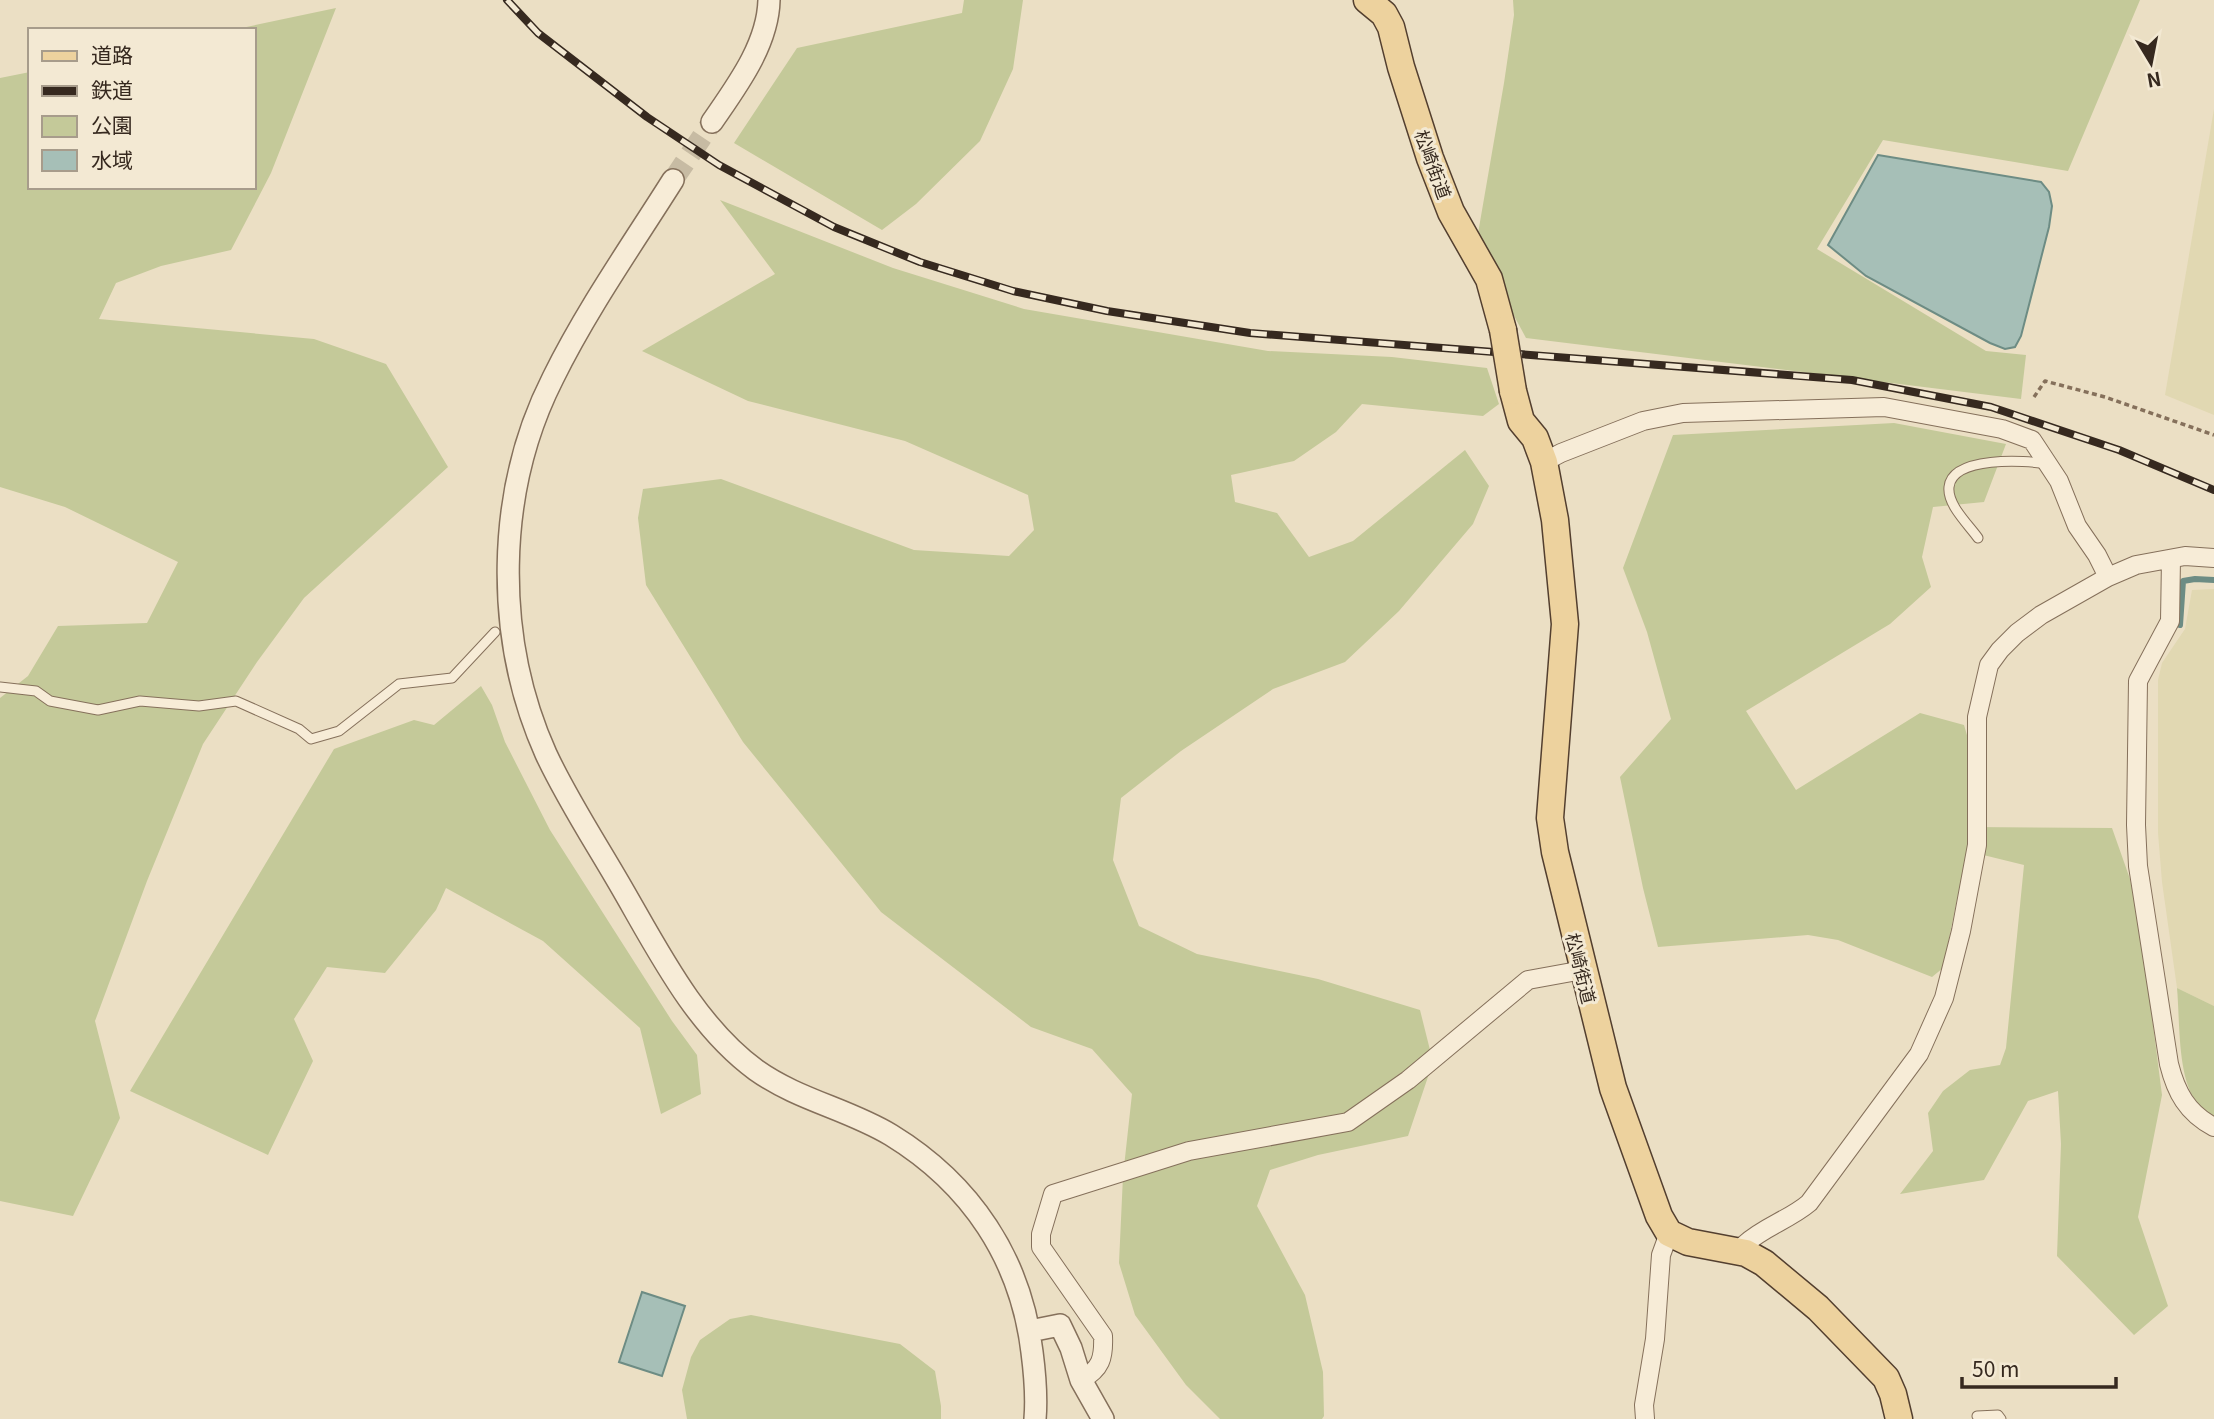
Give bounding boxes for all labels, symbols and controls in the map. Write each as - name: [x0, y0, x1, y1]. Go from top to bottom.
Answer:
- legend: [28, 28, 256, 189]
- north arrow: [2116, 28, 2186, 98]
- text: 道路: [91, 39, 133, 69]
- text: N: [2145, 67, 2164, 96]
- text: 鉄道: [91, 74, 133, 104]
- text: 公園: [91, 109, 133, 139]
- street label: 松崎街道: [1409, 126, 1459, 202]
- text: 水域: [91, 144, 133, 174]
- street label: 松崎街道: [1561, 930, 1603, 1006]
- scale bar: [1962, 1346, 2116, 1390]
- text: 50 m: [1972, 1353, 2019, 1383]

